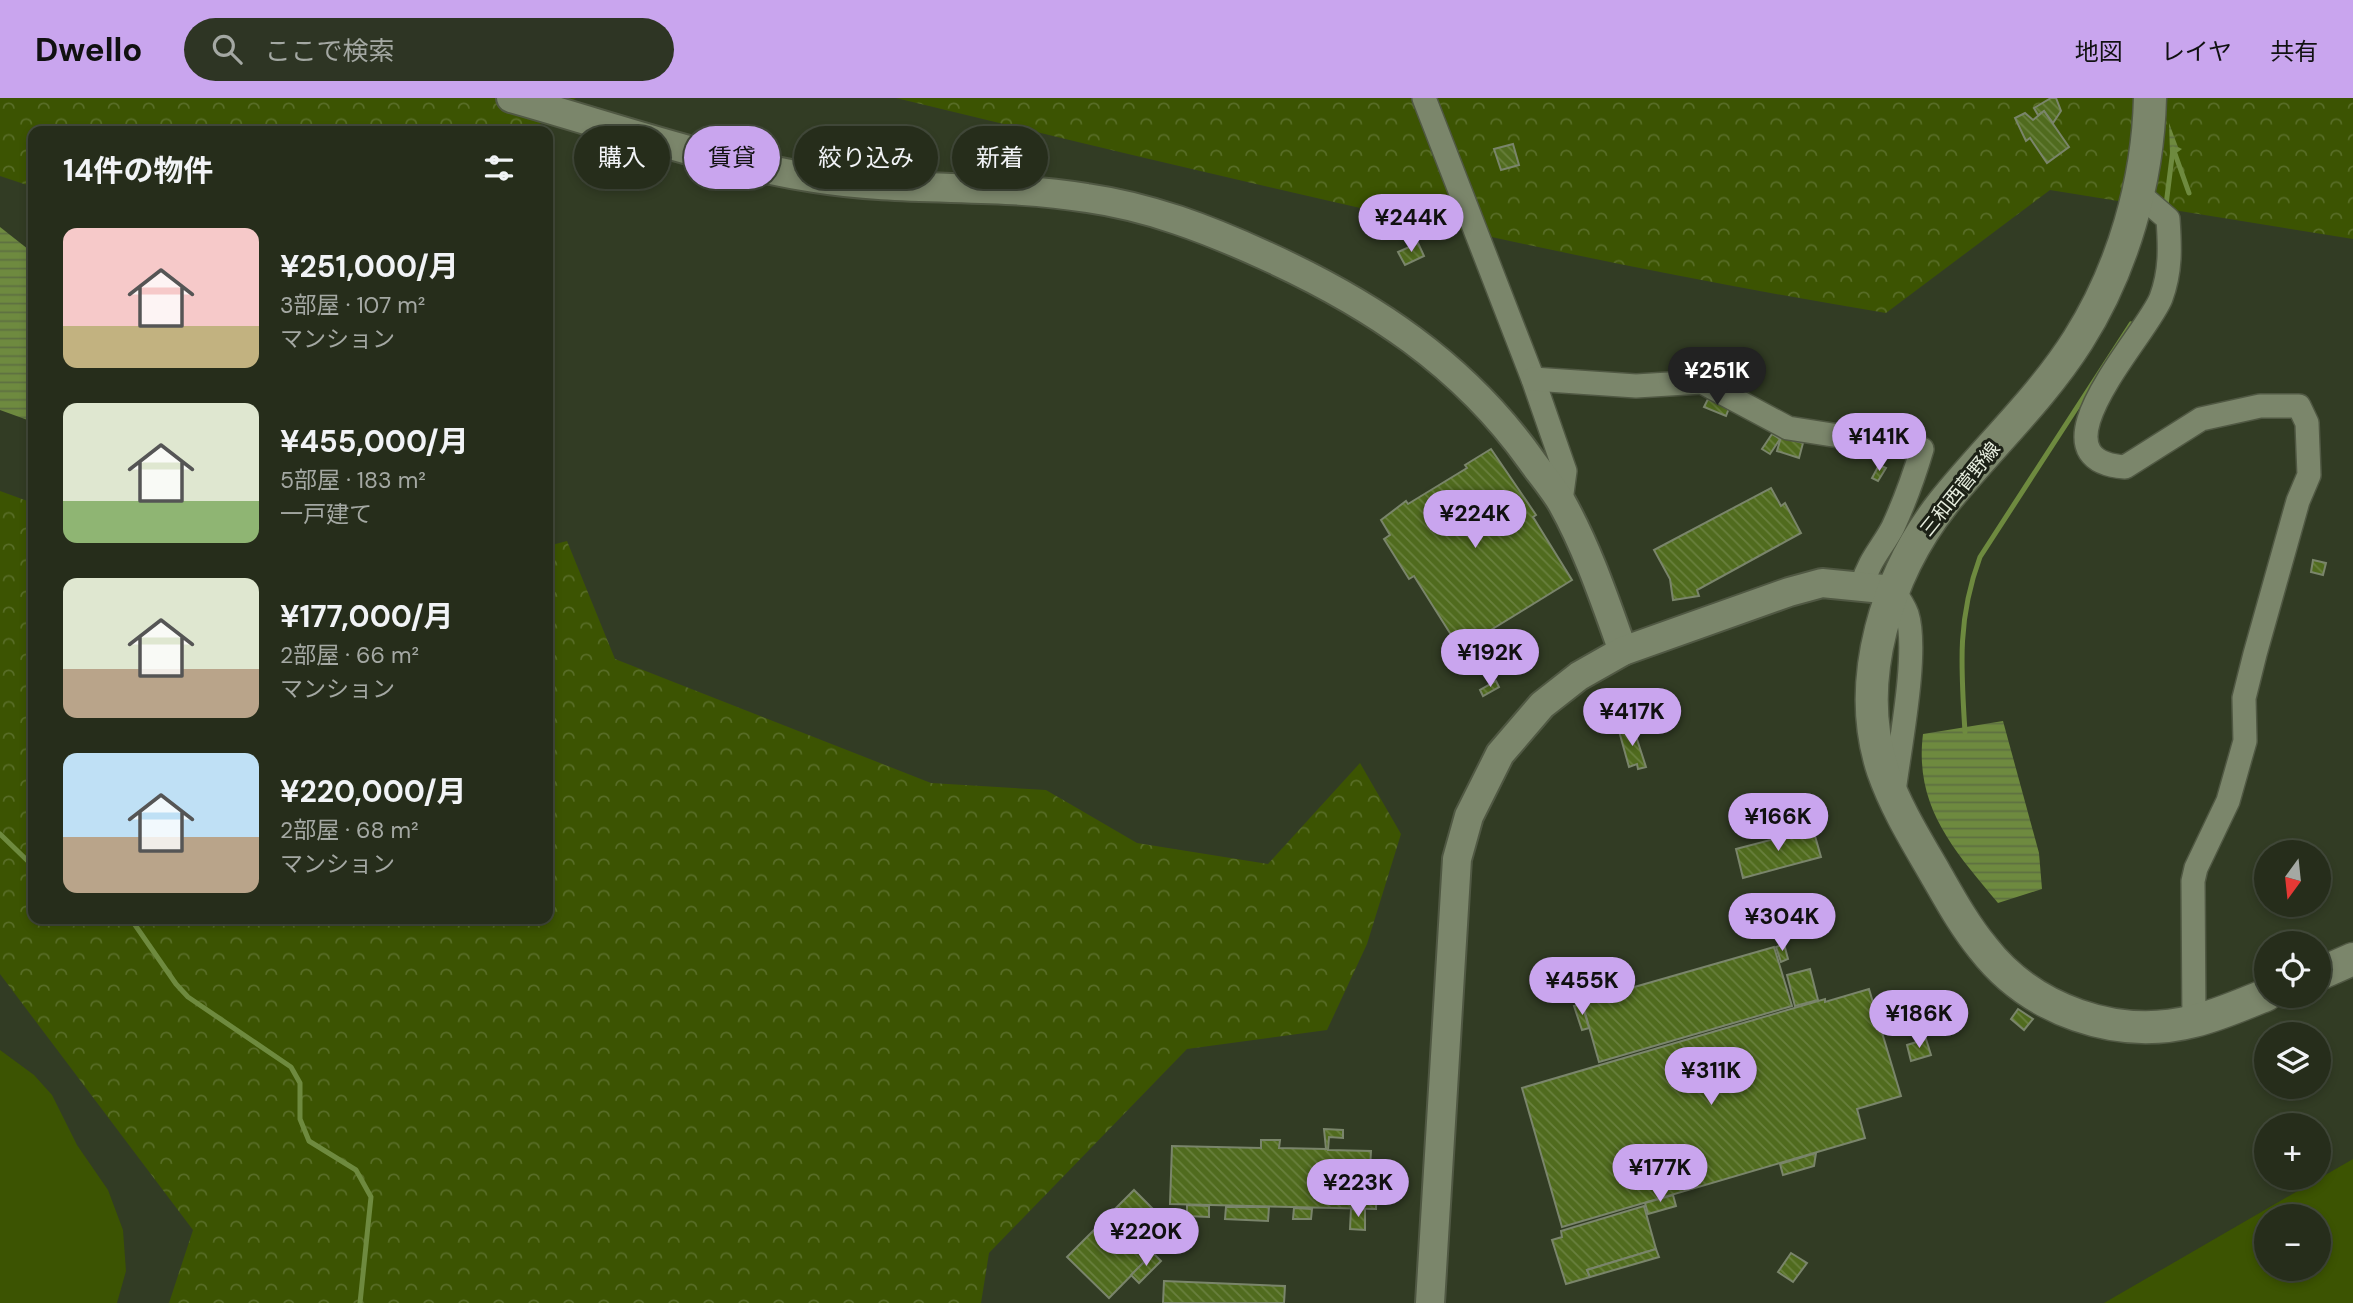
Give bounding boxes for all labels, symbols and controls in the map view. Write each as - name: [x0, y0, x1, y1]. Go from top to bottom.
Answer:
- search box: [184, 18, 674, 81]
- text: Dwello: [35, 28, 142, 71]
- icon: search: [208, 30, 246, 68]
- text: ここで検索: [264, 34, 394, 68]
- text: 地図: [2075, 36, 2123, 67]
- text: レイヤ: [2161, 36, 2232, 67]
- text: 共有: [2270, 36, 2318, 67]
- chip: 購入: [574, 126, 670, 189]
- chip: 賃貸: [684, 126, 780, 189]
- chip: 絞り込み: [794, 126, 938, 189]
- chip: 新着: [952, 126, 1048, 189]
- icon: filters: [480, 149, 518, 187]
- text: 14件の物件: [63, 151, 213, 190]
- pin: ¥244K: [1362, 194, 1460, 254]
- text: ¥244K: [1375, 202, 1447, 232]
- text: ¥251,000/月: [280, 247, 459, 286]
- icon: home: [119, 256, 203, 340]
- text: 3部屋 · 107 m²: [280, 290, 425, 320]
- text: マンション: [280, 324, 395, 354]
- pin: ¥251K: [1668, 348, 1766, 407]
- text: ¥251K: [1684, 355, 1750, 385]
- pin: ¥141K: [1830, 414, 1928, 473]
- text: ¥141K: [1848, 421, 1910, 451]
- text: ¥455,000/月: [280, 422, 469, 461]
- icon: home: [119, 431, 203, 515]
- street label: 三和西菅野線: [1914, 437, 2006, 541]
- text: 5部屋 · 183 m²: [280, 465, 426, 495]
- pin: ¥224K: [1426, 490, 1524, 550]
- text: ¥224K: [1439, 498, 1511, 528]
- text: 一戸建て: [280, 499, 372, 529]
- text: ¥177,000/月: [280, 597, 454, 636]
- icon: home: [119, 606, 203, 690]
- pin: ¥192K: [1441, 630, 1539, 689]
- text: ¥192K: [1457, 637, 1523, 667]
- text: 2部屋 · 66 m²: [280, 640, 419, 670]
- text: マンション: [280, 674, 395, 704]
- pin: ¥417K: [1583, 688, 1681, 748]
- text: ¥417K: [1599, 696, 1665, 726]
- text: ¥220,000/月: [280, 772, 467, 811]
- icon: home: [119, 781, 203, 865]
- pin: ¥166K: [1729, 794, 1827, 853]
- text: ¥166K: [1744, 801, 1812, 831]
- text: 2部屋 · 68 m²: [280, 815, 419, 845]
- north arrow: [2254, 840, 2331, 917]
- map controls: [2254, 840, 2331, 1281]
- text: マンション: [280, 849, 395, 879]
- pin: ¥304K: [1733, 894, 1831, 953]
- text: ¥304K: [1745, 901, 1819, 931]
- button: locate: [2254, 931, 2331, 1008]
- pin: ¥455K: [1533, 958, 1631, 1017]
- text: ¥455K: [1545, 965, 1619, 995]
- pin: ¥186K: [1870, 990, 1968, 1050]
- text: ¥186K: [1885, 998, 1953, 1028]
- button: layers: [2254, 1022, 2331, 1099]
- pin: ¥311K: [1662, 1048, 1760, 1107]
- text: ¥311K: [1681, 1055, 1741, 1085]
- button: +: [2254, 1113, 2331, 1190]
- pin: ¥177K: [1611, 1144, 1709, 1204]
- text: ¥177K: [1628, 1152, 1692, 1182]
- pin: ¥223K: [1309, 1160, 1407, 1219]
- text: ¥223K: [1323, 1167, 1393, 1197]
- button: −: [2254, 1204, 2331, 1281]
- pin: ¥220K: [1097, 1208, 1195, 1268]
- text: ¥220K: [1110, 1216, 1182, 1246]

